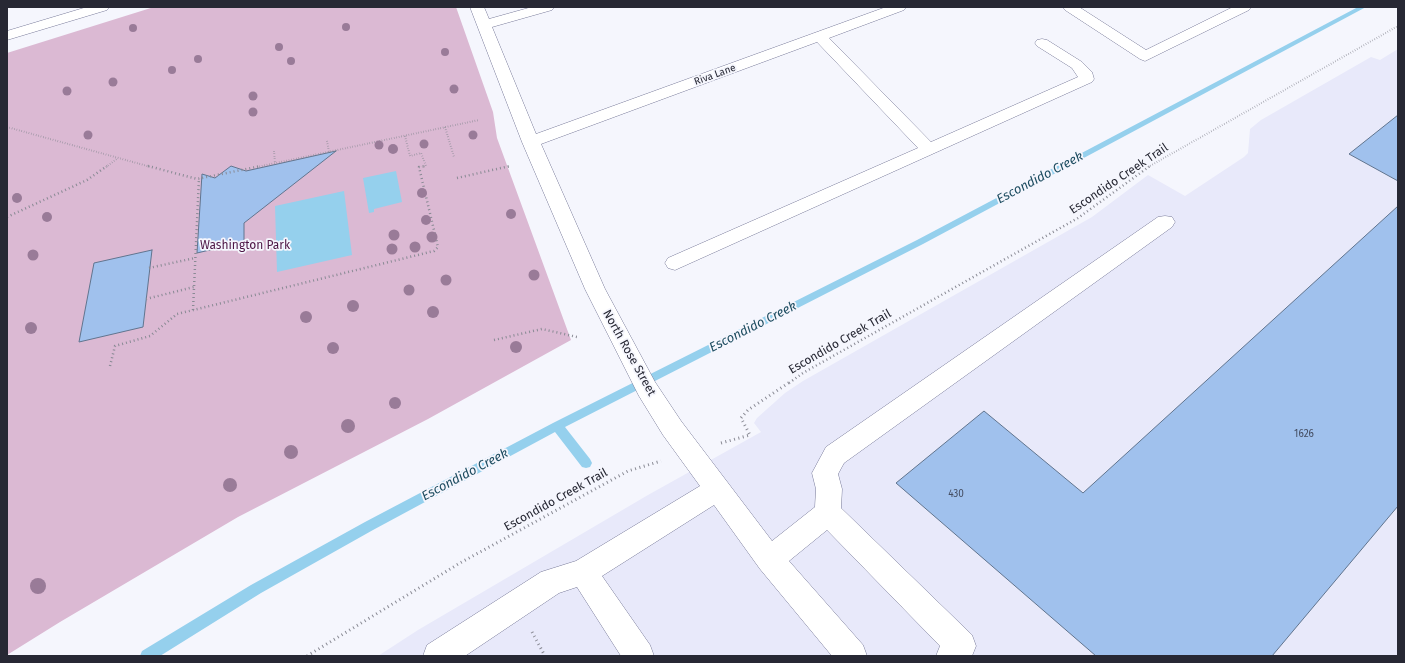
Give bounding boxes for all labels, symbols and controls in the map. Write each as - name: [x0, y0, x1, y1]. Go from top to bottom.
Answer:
- street label: Riva Lane: [693, 62, 737, 88]
- street label: Escondido Creek Trail: [1067, 141, 1171, 217]
- water label: Escondido Creek: [994, 149, 1086, 207]
- park label: Washington Park: [200, 239, 290, 253]
- water label: Escondido Creek: [707, 298, 799, 356]
- street label: North Rose Street: [599, 307, 659, 399]
- street label: Escondido Creek Trail: [786, 307, 894, 377]
- house number: 1626: [1294, 428, 1314, 440]
- water label: Escondido Creek: [419, 446, 511, 504]
- street label: Escondido Creek Trail: [502, 466, 610, 534]
- house number: 430: [948, 488, 964, 500]

